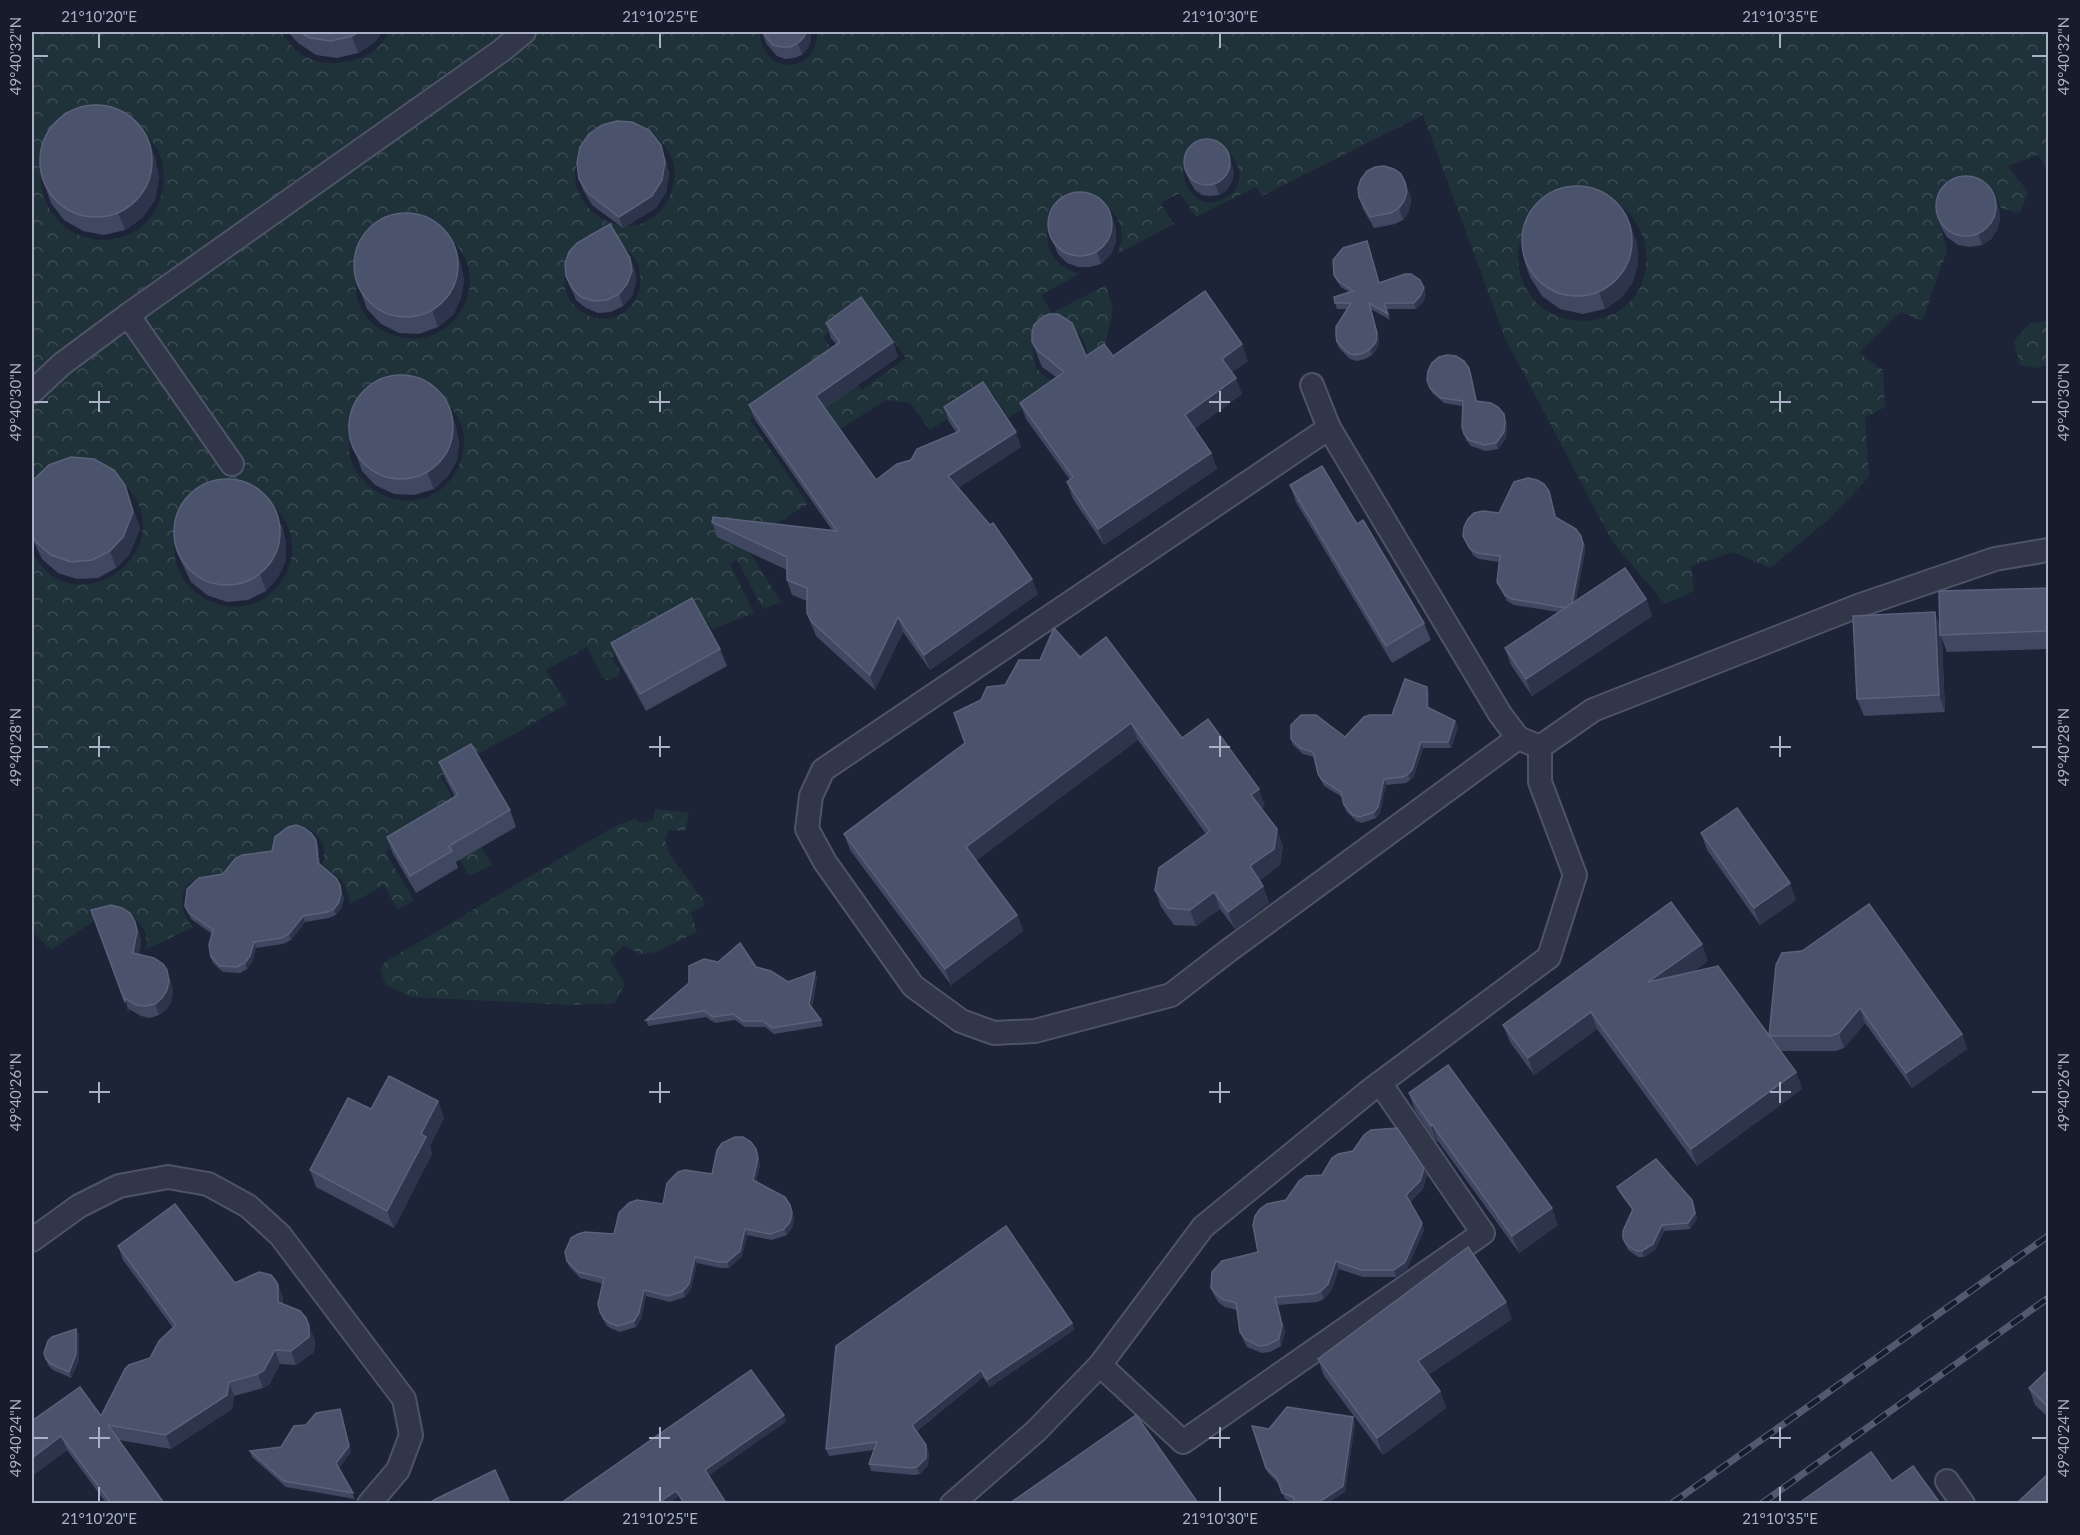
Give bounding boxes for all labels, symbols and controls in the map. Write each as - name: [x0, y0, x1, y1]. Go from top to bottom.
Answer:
- text: 21°10'20"E: [61, 7, 137, 25]
- text: 21°10'25"E: [622, 7, 698, 25]
- text: 21°10'30"E: [1182, 7, 1258, 25]
- text: 21°10'35"E: [1742, 7, 1818, 25]
- text: 49°40'32"N: [6, 17, 24, 95]
- text: 49°40'32"N: [2054, 17, 2072, 95]
- text: 49°40'30"N: [6, 363, 24, 441]
- text: 49°40'30"N: [2054, 363, 2072, 441]
- text: 49°40'28"N: [6, 708, 24, 786]
- text: 49°40'28"N: [2054, 708, 2072, 786]
- text: 49°40'26"N: [6, 1053, 24, 1131]
- text: 49°40'26"N: [2054, 1053, 2072, 1131]
- text: 49°40'24"N: [6, 1399, 24, 1477]
- text: 49°40'24"N: [2054, 1399, 2072, 1477]
- text: 21°10'20"E: [61, 1509, 137, 1527]
- text: 21°10'25"E: [622, 1509, 698, 1527]
- text: 21°10'30"E: [1182, 1509, 1258, 1527]
- text: 21°10'35"E: [1742, 1509, 1818, 1527]

